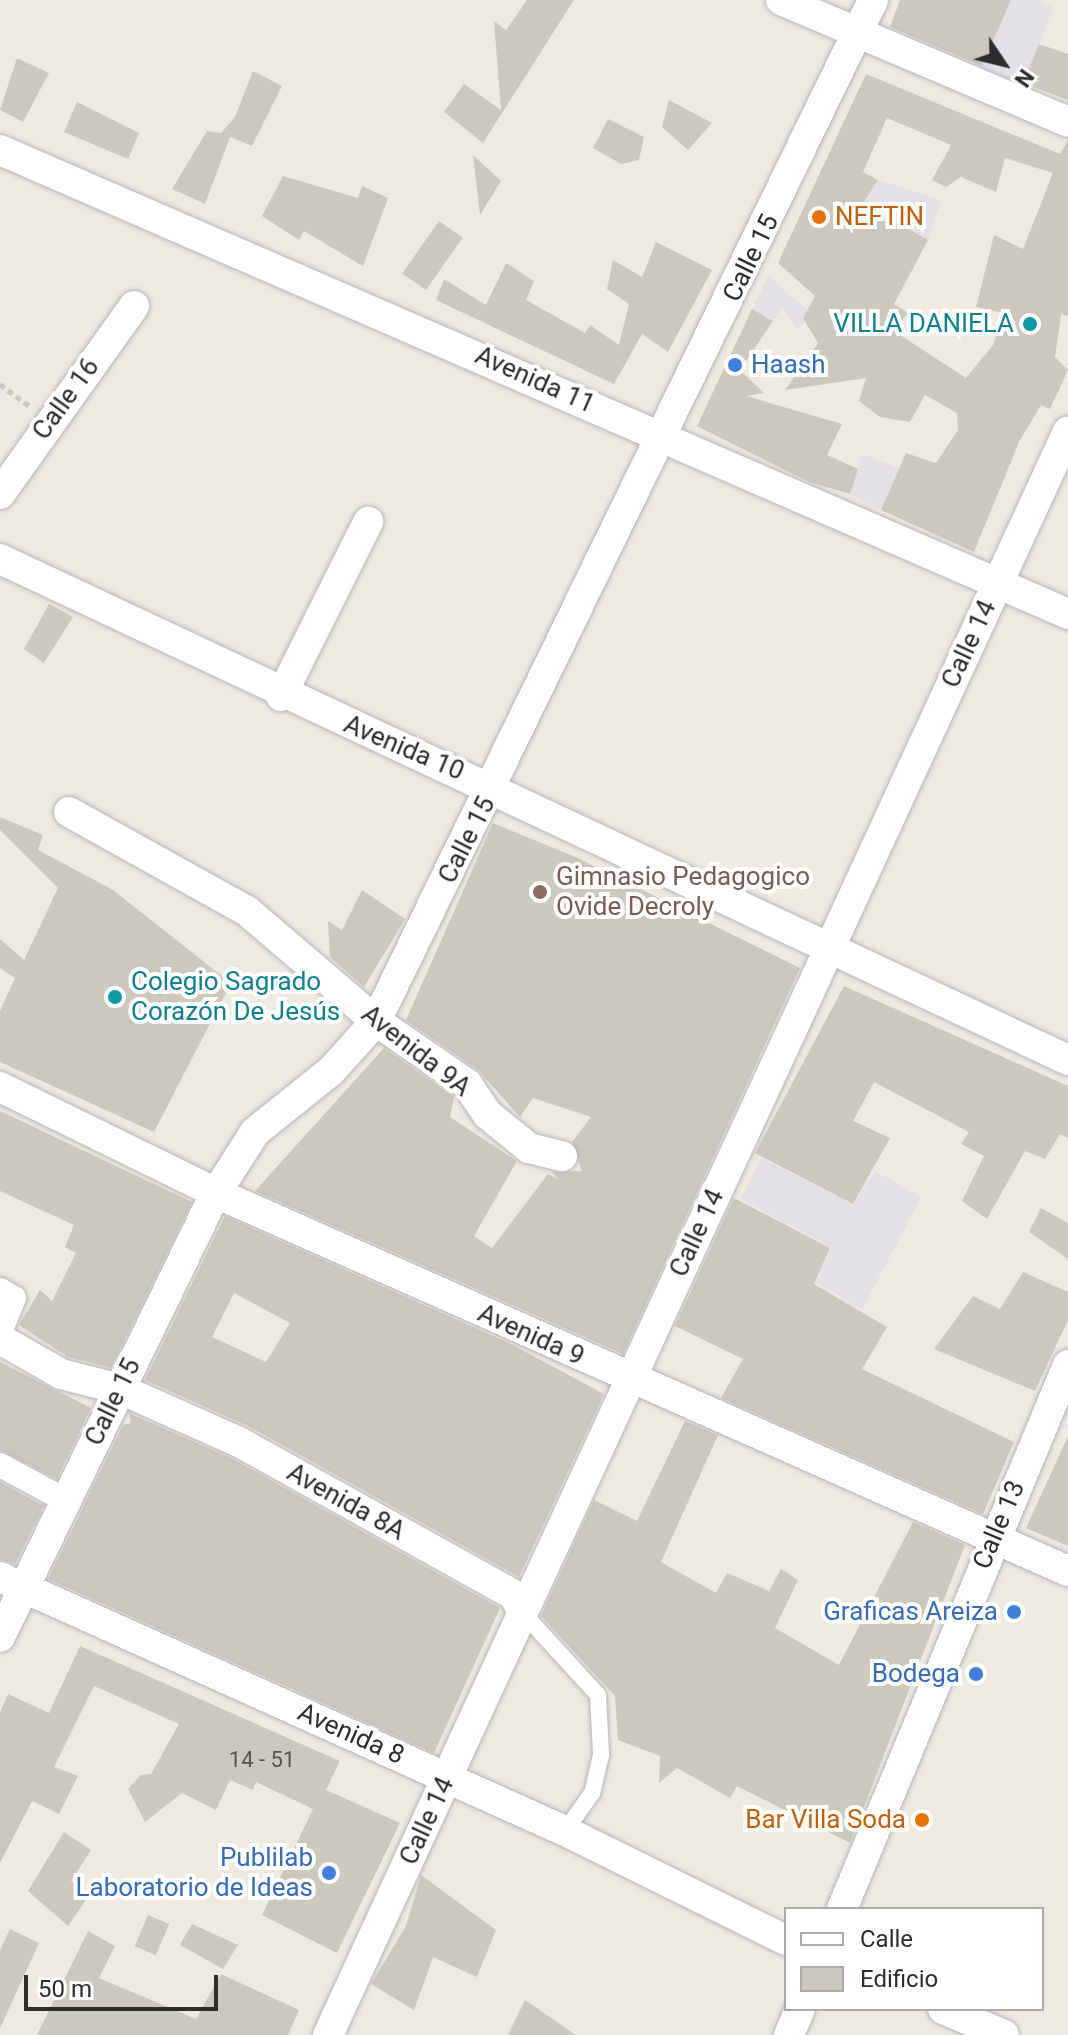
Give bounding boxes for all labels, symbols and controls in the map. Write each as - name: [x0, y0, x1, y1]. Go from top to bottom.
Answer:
- north arrow: [964, 24, 1044, 104]
- text: N: [1009, 65, 1039, 92]
- place label: NEFTIN: [835, 201, 924, 233]
- marker: NEFTIN: [810, 208, 828, 226]
- street label: Calle 15: [717, 209, 785, 307]
- place label: VILLA DANIELA: [833, 308, 1014, 340]
- marker: VILLA DANIELA: [1021, 315, 1039, 333]
- street label: Avenida 11: [470, 340, 600, 420]
- place label: Haash: [751, 349, 826, 381]
- street label: Calle 16: [26, 352, 106, 446]
- marker: Haash: [726, 356, 744, 374]
- street label: Calle 14: [935, 595, 1003, 693]
- street label: Avenida 10: [339, 709, 469, 787]
- street label: Calle 15: [432, 791, 502, 889]
- place label: Gimnasio Pedagogico Ovide Decroly: [556, 861, 810, 922]
- marker: Gimnasio Pedagogico Ovide Decroly: [531, 883, 549, 901]
- place label: Colegio Sagrado Corazón De Jesús: [131, 966, 340, 1028]
- marker: Colegio Sagrado Corazón De Jesús: [106, 988, 124, 1006]
- street label: Avenida 9A: [355, 999, 477, 1103]
- street label: Calle 14: [663, 1184, 731, 1282]
- street label: Avenida 9: [473, 1298, 589, 1372]
- street label: Calle 15: [79, 1353, 147, 1451]
- street label: Avenida 8A: [282, 1457, 410, 1547]
- street label: Calle 13: [966, 1476, 1032, 1574]
- place label: Graficas Areiza: [823, 1596, 998, 1628]
- marker: Graficas Areiza: [1005, 1603, 1023, 1621]
- place label: Bodega: [872, 1658, 960, 1690]
- marker: Bodega: [967, 1665, 985, 1683]
- street label: Avenida 8: [293, 1697, 409, 1771]
- house number: 14 - 51: [229, 1747, 295, 1773]
- street label: Calle 14: [393, 1772, 461, 1870]
- place label: Bar Villa Soda: [745, 1804, 906, 1836]
- marker: Bar Villa Soda: [913, 1811, 931, 1829]
- place label: Publilab Laboratorio de Ideas: [76, 1842, 313, 1904]
- marker: Publilab Laboratorio de Ideas: [320, 1864, 338, 1882]
- legend: [784, 1907, 1044, 2011]
- text: Calle: [860, 1925, 913, 1953]
- scale bar: [28, 1959, 222, 2009]
- text: Edificio: [860, 1965, 938, 1993]
- text: 50 m: [38, 1975, 92, 2003]

